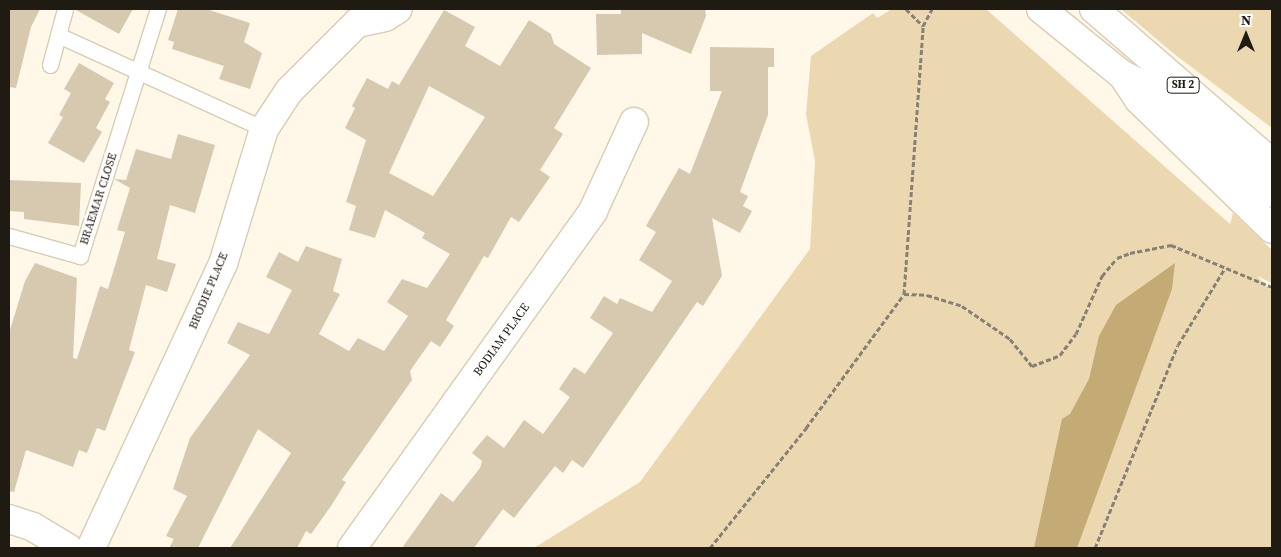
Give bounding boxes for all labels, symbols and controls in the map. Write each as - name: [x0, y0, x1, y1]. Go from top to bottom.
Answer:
- north arrow: [1221, 10, 1271, 60]
- text: N: [1241, 10, 1251, 30]
- road number: SH 2: [1166, 76, 1200, 94]
- street label: BRAEMAR CLOSE: [77, 151, 121, 247]
- street label: BRODIE PLACE: [186, 250, 232, 332]
- street label: BODIAM PLACE: [471, 301, 533, 379]

